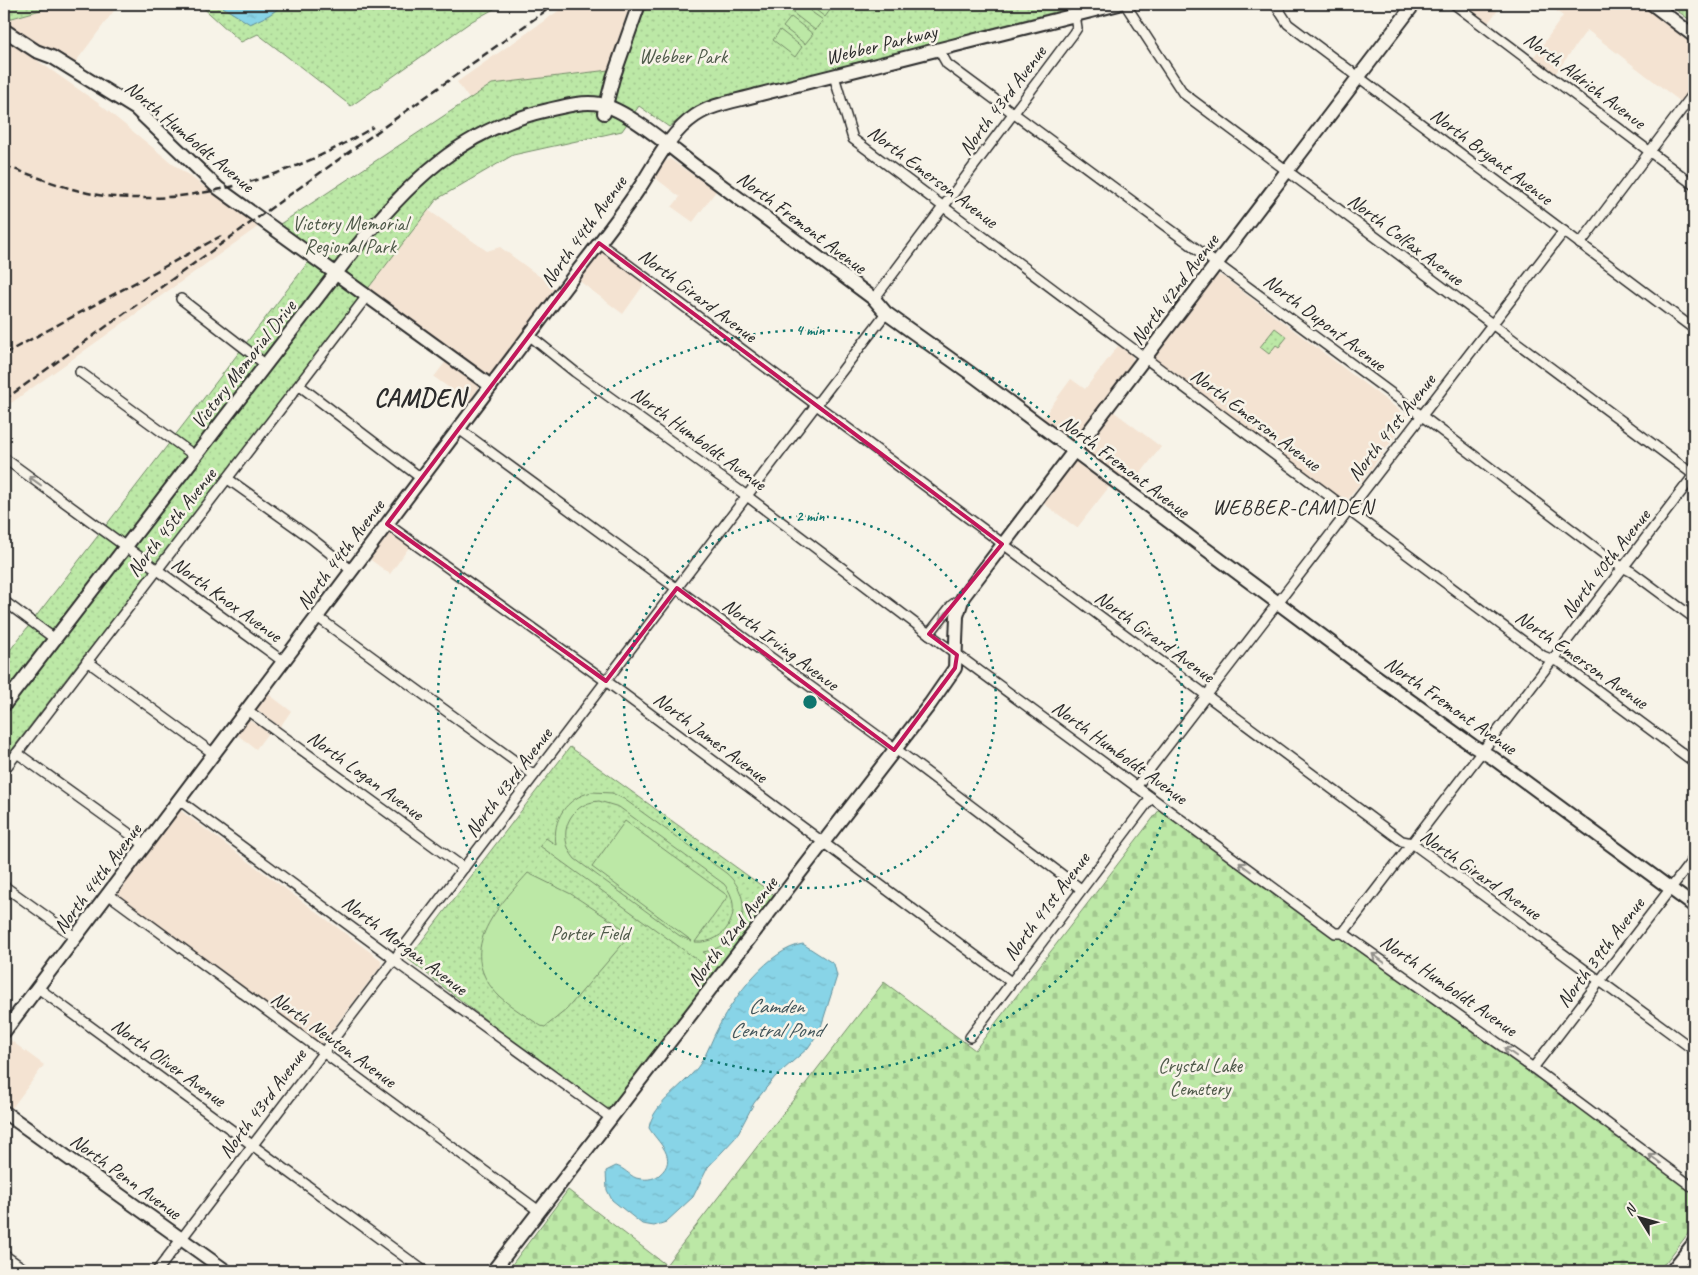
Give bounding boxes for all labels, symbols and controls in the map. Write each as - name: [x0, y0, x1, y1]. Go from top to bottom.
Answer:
- street label: Webber Parkway: [823, 18, 941, 70]
- street label: North Aldrich Avenue: [1519, 26, 1652, 135]
- street label: North 43rd Avenue: [953, 39, 1053, 160]
- park label: Webber Park: [639, 44, 729, 69]
- street label: North Humboldt Avenue: [120, 75, 261, 199]
- street label: North Bryant Avenue: [1426, 102, 1559, 211]
- street label: North Emerson Avenue: [863, 119, 1004, 234]
- street label: North Fremont Avenue: [732, 166, 872, 280]
- street label: North 44th Avenue: [535, 170, 633, 292]
- street label: North Colfax Avenue: [1343, 188, 1470, 292]
- park label: Victory Memorial Regional Park: [292, 211, 412, 259]
- street label: North 42nd Avenue: [1125, 228, 1225, 350]
- street label: North Girard Avenue: [634, 243, 763, 349]
- street label: North Dupont Avenue: [1259, 268, 1392, 377]
- street label: Victory Memorial Drive: [185, 294, 302, 434]
- text: 4 min: [796, 321, 825, 340]
- street label: North Emerson Avenue: [1186, 362, 1327, 477]
- street label: North 41st Avenue: [1342, 368, 1442, 486]
- street label: North Humboldt Avenue: [626, 381, 772, 497]
- district label: CAMDEN: [374, 382, 470, 414]
- street label: North Fremont Avenue: [1055, 410, 1195, 524]
- street label: North 45th Avenue: [121, 462, 223, 582]
- one-way arrow: [28, 476, 42, 486]
- street label: North 44th Avenue: [291, 493, 391, 614]
- district label: WEBBER-CAMDEN: [1212, 494, 1376, 520]
- street label: North 40th Avenue: [1555, 503, 1657, 623]
- text: 2 min: [796, 507, 825, 526]
- street label: North Knox Avenue: [167, 551, 288, 649]
- street label: North Girard Avenue: [1090, 585, 1221, 689]
- street label: North Irving Avenue: [718, 593, 845, 697]
- street label: North Emerson Avenue: [1511, 604, 1654, 715]
- one-way arrow: [939, 608, 950, 621]
- street label: North Fremont Avenue: [1380, 651, 1523, 761]
- street label: North James Avenue: [649, 686, 774, 789]
- centre of rings: [801, 693, 819, 711]
- street label: North Humboldt Avenue: [1047, 695, 1193, 811]
- street label: North 43rd Avenue: [459, 721, 559, 842]
- street label: North Logan Avenue: [303, 725, 430, 827]
- street label: North 44th Avenue: [48, 817, 148, 938]
- street label: North Girard Avenue: [1415, 824, 1547, 926]
- street label: North 41st Avenue: [998, 846, 1096, 965]
- one-way arrow: [1239, 862, 1252, 873]
- street label: North 42nd Avenue: [682, 870, 784, 991]
- street label: North Morgan Avenue: [337, 890, 474, 1002]
- street label: North 39th Avenue: [1551, 891, 1651, 1012]
- park label: Porter Field: [551, 921, 633, 946]
- street label: North Humboldt Avenue: [1376, 929, 1523, 1043]
- one-way arrow: [1371, 953, 1385, 963]
- street label: North Newton Avenue: [266, 986, 402, 1094]
- water label: Camden Central Pond: [730, 993, 829, 1043]
- street label: North Oliver Avenue: [107, 1013, 232, 1113]
- street label: North 43rd Avenue: [213, 1042, 313, 1163]
- one-way arrow: [1504, 1047, 1518, 1057]
- park label: Crystal Lake Cemetery: [1158, 1053, 1244, 1101]
- street label: North Penn Avenue: [65, 1128, 187, 1226]
- one-way arrow: [1648, 1154, 1662, 1164]
- north arrow: [1616, 1192, 1666, 1242]
- text: N: [1621, 1200, 1641, 1219]

